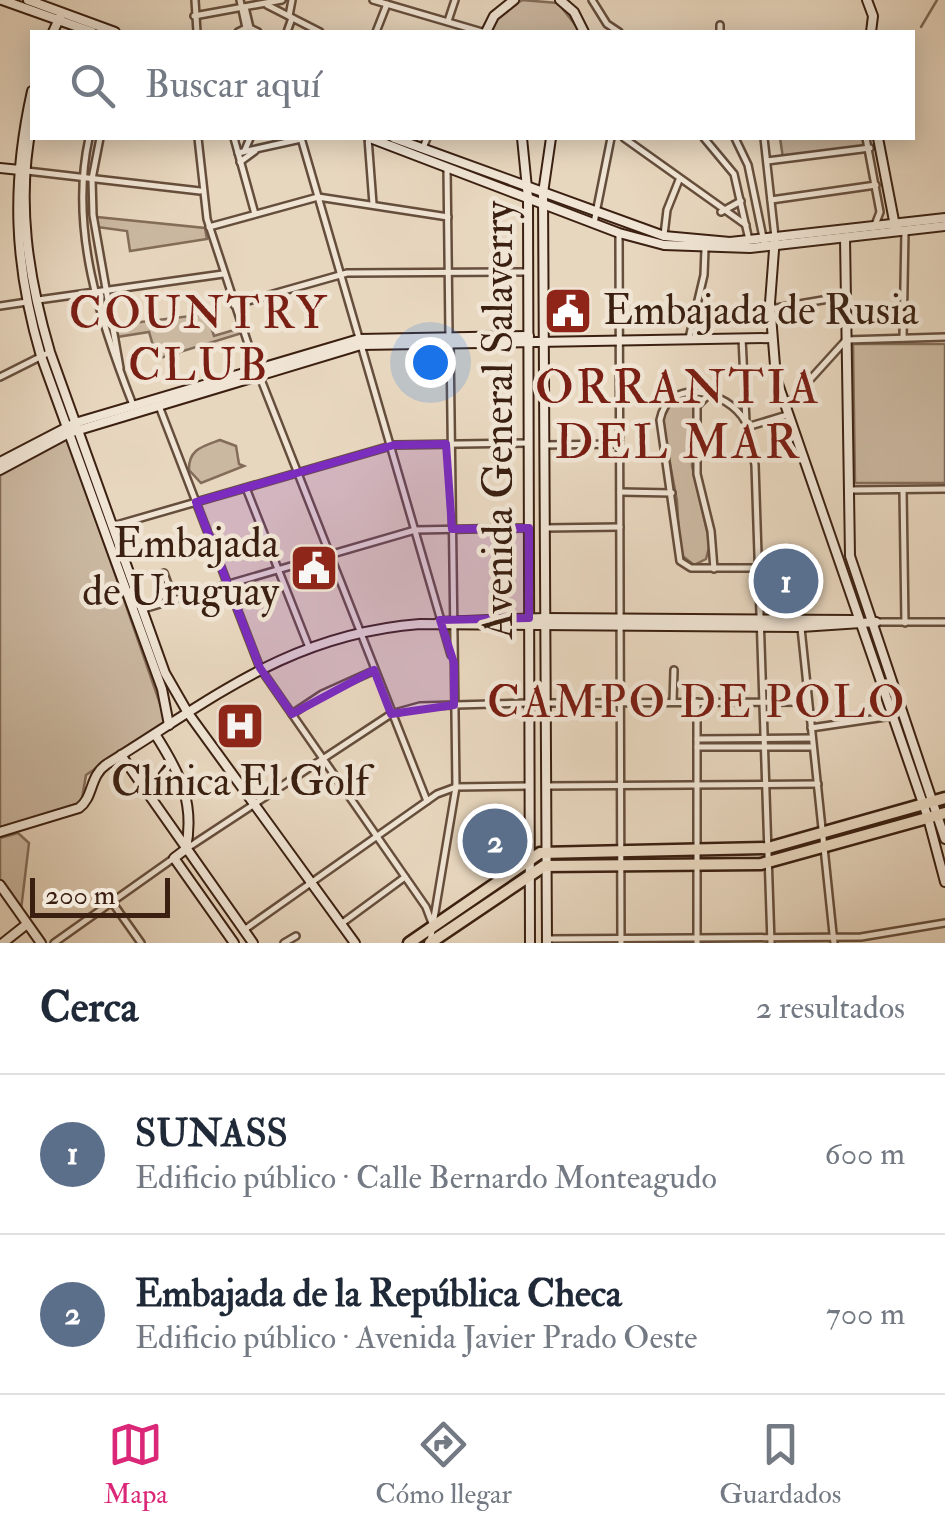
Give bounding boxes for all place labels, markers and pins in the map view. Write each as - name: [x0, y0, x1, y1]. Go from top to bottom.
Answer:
- public building icon: Embajada de Rusia: [542, 285, 594, 337]
- place label: Embajada de Rusia: [603, 285, 919, 337]
- place label: Embajada de Uruguay: [82, 518, 280, 618]
- public building icon: Embajada de Uruguay: [288, 542, 340, 594]
- pin: 1: [754, 544, 818, 618]
- hospital icon: Clínica El Golf: [214, 700, 266, 752]
- place label: Clínica El Golf: [111, 756, 375, 808]
- pin: 2: [462, 804, 528, 878]

